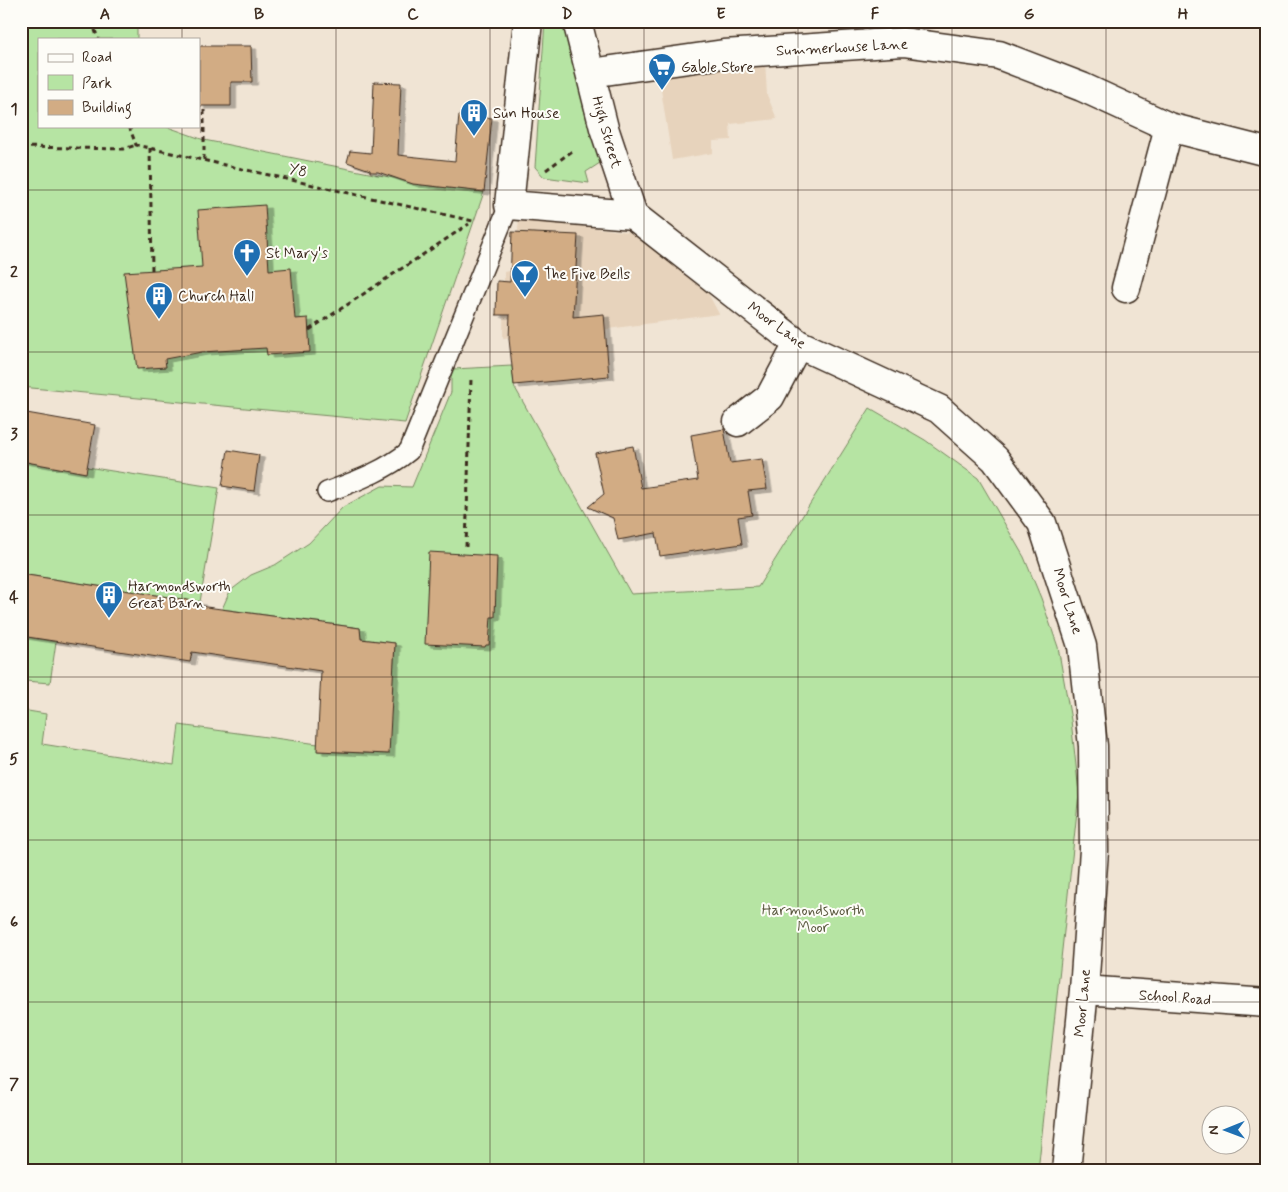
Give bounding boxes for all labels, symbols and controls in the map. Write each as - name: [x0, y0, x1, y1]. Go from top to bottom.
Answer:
- text: A: [100, 4, 110, 25]
- text: B: [254, 4, 264, 25]
- text: C: [407, 4, 419, 25]
- text: D: [561, 4, 573, 25]
- text: E: [716, 4, 726, 25]
- text: F: [871, 4, 880, 25]
- text: G: [1024, 4, 1035, 25]
- text: H: [1178, 4, 1189, 25]
- street label: Summerhouse Lane: [776, 35, 909, 61]
- legend: [38, 38, 200, 128]
- text: Road: [82, 48, 112, 68]
- supermarket icon: Gable Store: [647, 52, 677, 91]
- place label: Gable Store: [681, 58, 754, 78]
- text: Park: [82, 74, 112, 94]
- street label: High Street: [585, 94, 626, 171]
- text: Building: [82, 98, 132, 119]
- building icon: Sun House: [459, 98, 489, 137]
- text: 1: [10, 99, 18, 120]
- place label: Sun House: [493, 104, 559, 124]
- street label: Y8: [287, 159, 309, 183]
- church icon: St Mary's: [232, 238, 262, 277]
- place label: St Mary's: [266, 244, 328, 264]
- bar icon: The Five Bells: [510, 259, 540, 298]
- text: 2: [10, 262, 18, 283]
- place label: The Five Bells: [544, 265, 631, 285]
- building icon: Church Hall: [144, 281, 174, 320]
- place label: Church Hall: [178, 287, 254, 307]
- street label: Moor Lane: [743, 298, 810, 354]
- text: 3: [10, 424, 18, 445]
- street label: Moor Lane: [1047, 566, 1087, 637]
- place label: Harmondsworth Great Barn: [128, 577, 231, 614]
- building icon: Harmondsworth Great Barn: [94, 580, 124, 619]
- text: 4: [9, 587, 19, 608]
- text: 5: [9, 749, 19, 770]
- park label: Harmondsworth Moor: [762, 901, 864, 938]
- text: 6: [10, 912, 18, 933]
- street label: Moor Lane: [1070, 968, 1096, 1038]
- street label: School Road: [1138, 985, 1212, 1011]
- text: 7: [9, 1074, 19, 1095]
- north arrow: [1200, 1104, 1250, 1154]
- text: N: [1205, 1125, 1223, 1135]

